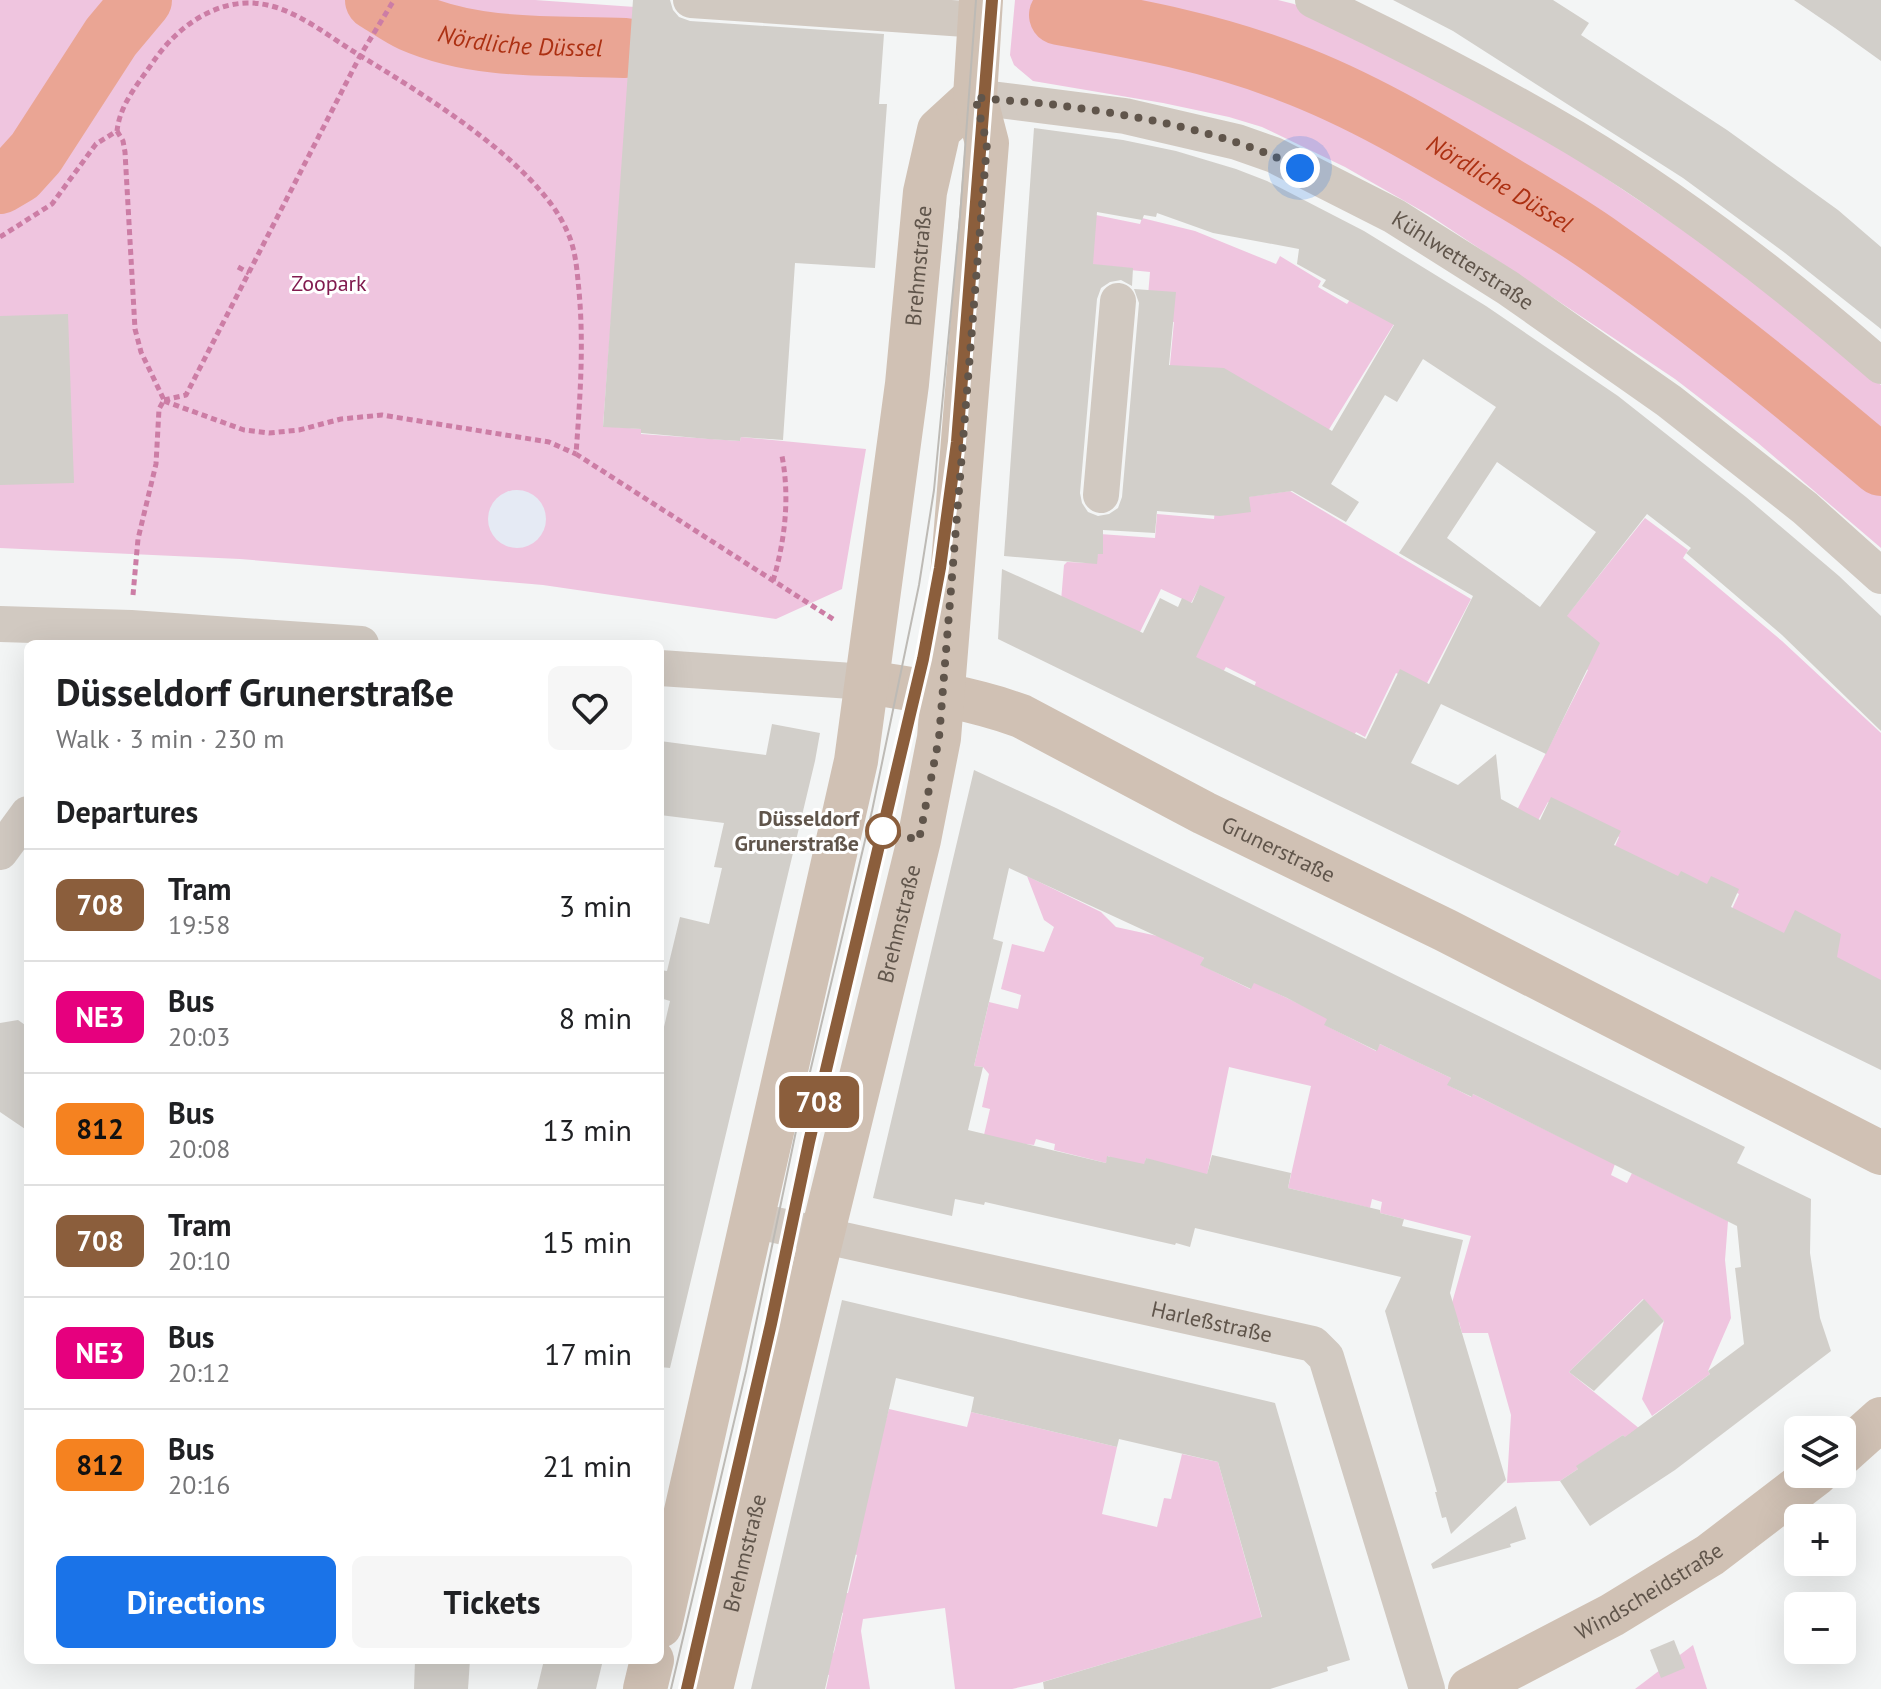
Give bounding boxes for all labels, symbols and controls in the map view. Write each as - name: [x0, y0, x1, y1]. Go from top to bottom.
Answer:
- water label: Nördliche Düssel: [435, 17, 603, 63]
- water label: Nördliche Düssel: [1422, 128, 1579, 239]
- your location: [1280, 148, 1320, 188]
- street label: Brehmstraße: [898, 204, 938, 327]
- street label: Kühlwetterstraße: [1387, 204, 1540, 316]
- park label: Zoopark: [291, 269, 367, 297]
- button: heart: [548, 666, 632, 750]
- text: Düsseldorf Grunerstraße: [56, 667, 454, 716]
- text: Walk · 3 min · 230 m: [56, 722, 284, 755]
- text: Departures: [56, 792, 198, 831]
- place label: Düsseldorf Grunerstraße: [735, 804, 861, 857]
- street label: Grunerstraße: [1217, 810, 1340, 889]
- marker: Düsseldorf Grunerstraße: [866, 814, 900, 848]
- street label: Brehmstraße: [871, 862, 926, 986]
- text: Tram: [168, 869, 231, 908]
- text: 708: [76, 886, 124, 923]
- text: 3 min: [559, 886, 632, 925]
- text: 19:58: [168, 908, 230, 941]
- text: Bus: [168, 981, 215, 1020]
- text: NE3: [76, 998, 124, 1035]
- text: 8 min: [559, 998, 632, 1037]
- text: 20:03: [168, 1020, 230, 1053]
- line badge: 708: [773, 1076, 865, 1128]
- text: 708: [795, 1083, 843, 1120]
- text: Bus: [168, 1093, 215, 1132]
- text: 812: [76, 1110, 124, 1147]
- text: 13 min: [542, 1110, 632, 1149]
- text: 20:08: [168, 1132, 230, 1165]
- text: Tram: [168, 1205, 231, 1244]
- text: 708: [76, 1222, 124, 1259]
- text: 15 min: [542, 1222, 632, 1261]
- text: 20:10: [168, 1244, 230, 1277]
- street label: Harleßstraße: [1149, 1295, 1275, 1349]
- text: Bus: [168, 1317, 215, 1356]
- text: NE3: [76, 1334, 124, 1371]
- text: 17 min: [544, 1334, 632, 1373]
- text: 20:12: [168, 1356, 230, 1389]
- map controls: [1784, 1416, 1856, 1664]
- button: layers: [1784, 1416, 1856, 1488]
- text: Bus: [168, 1429, 215, 1468]
- text: 812: [76, 1446, 124, 1483]
- text: 21 min: [542, 1446, 632, 1485]
- text: 20:16: [168, 1468, 230, 1501]
- street label: Brehmstraße: [716, 1491, 772, 1615]
- button: +: [1784, 1504, 1856, 1576]
- street label: Windscheidstraße: [1570, 1536, 1729, 1646]
- button: Directions: [56, 1556, 336, 1648]
- button: Tickets: [352, 1556, 632, 1648]
- button: −: [1784, 1592, 1856, 1664]

